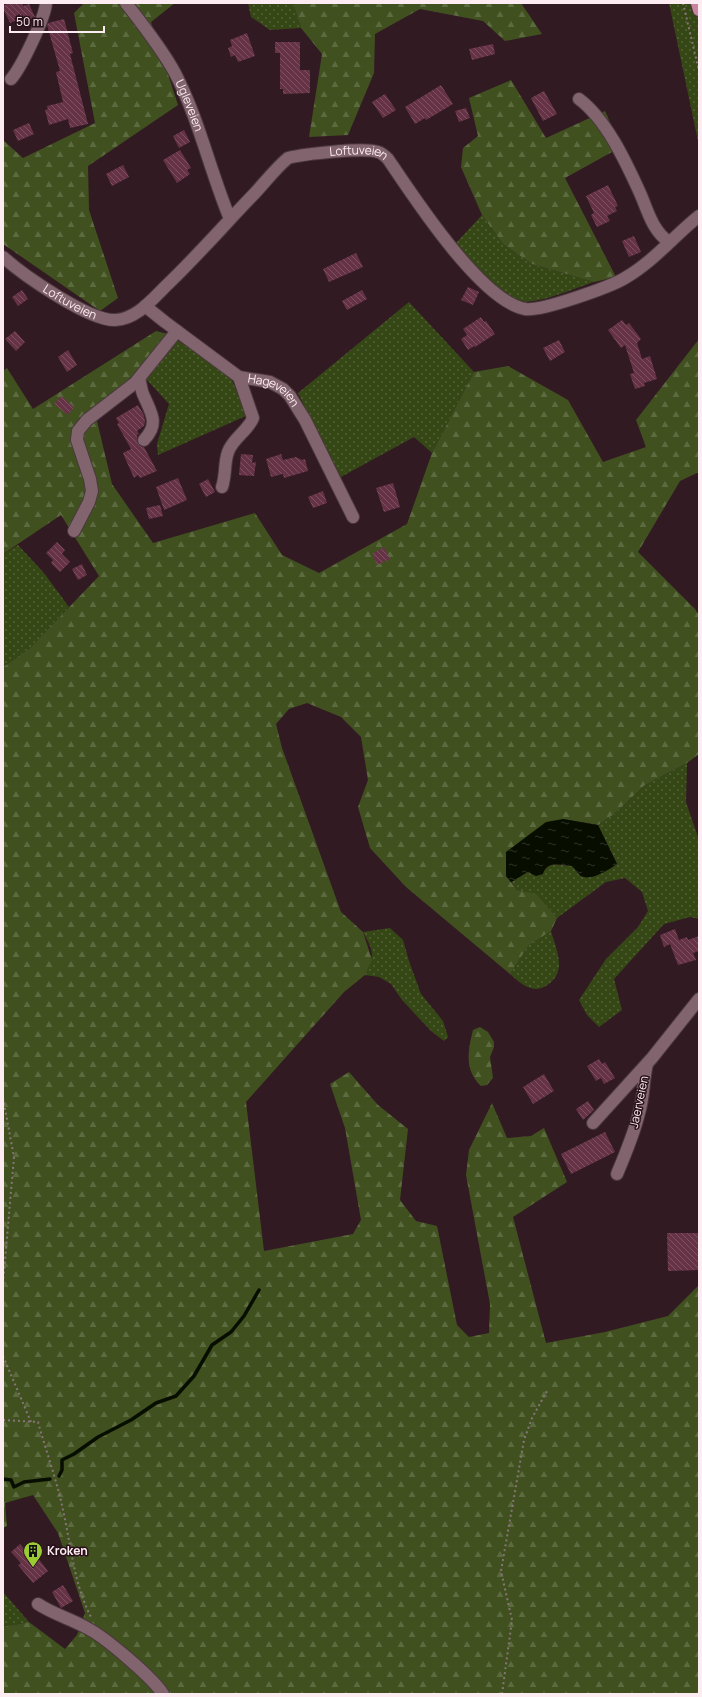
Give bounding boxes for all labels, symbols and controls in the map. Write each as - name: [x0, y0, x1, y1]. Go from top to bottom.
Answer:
- scale bar: [10, 8, 104, 34]
- text: 50 m: [16, 13, 43, 30]
- street label: Ugleveien: [171, 76, 208, 134]
- street label: Loftuveien: [328, 141, 392, 164]
- street label: Loftuveien: [40, 280, 100, 323]
- street label: Hageveien: [247, 370, 304, 410]
- street label: Jaerveien: [625, 1074, 652, 1130]
- building icon: Kroken: [22, 1540, 44, 1568]
- place label: Kroken: [47, 1542, 88, 1559]

